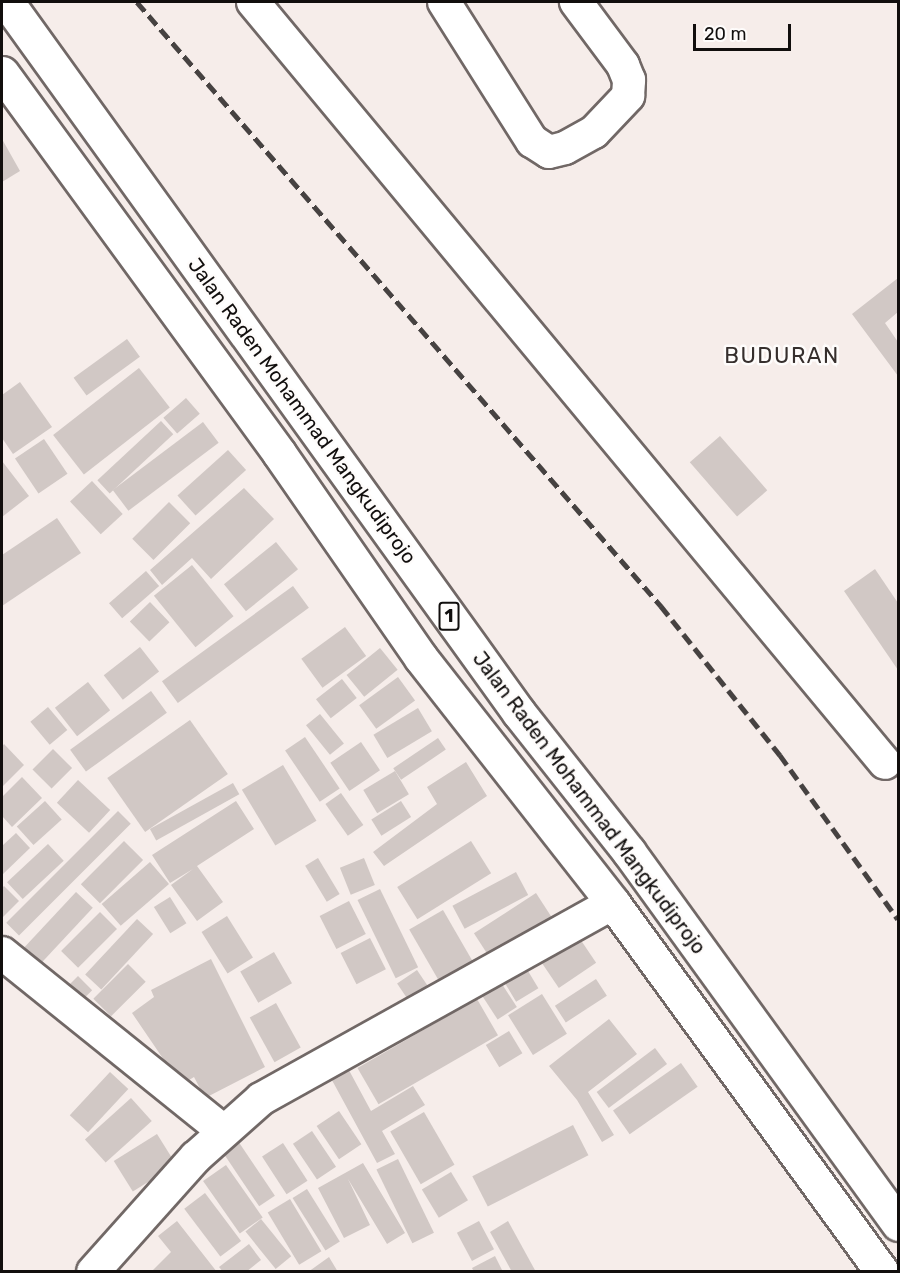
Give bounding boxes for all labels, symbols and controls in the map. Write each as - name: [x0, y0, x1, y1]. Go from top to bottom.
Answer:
- scale bar: [696, 12, 794, 50]
- text: 20 m: [704, 23, 746, 45]
- street label: Jalan Raden Mohammad Mangkudiprojo: [183, 253, 421, 569]
- district label: BUDURAN: [724, 343, 840, 369]
- road number: 1: [438, 601, 460, 631]
- street label: Jalan Raden Mohammad Mangkudiprojo: [467, 647, 711, 959]

